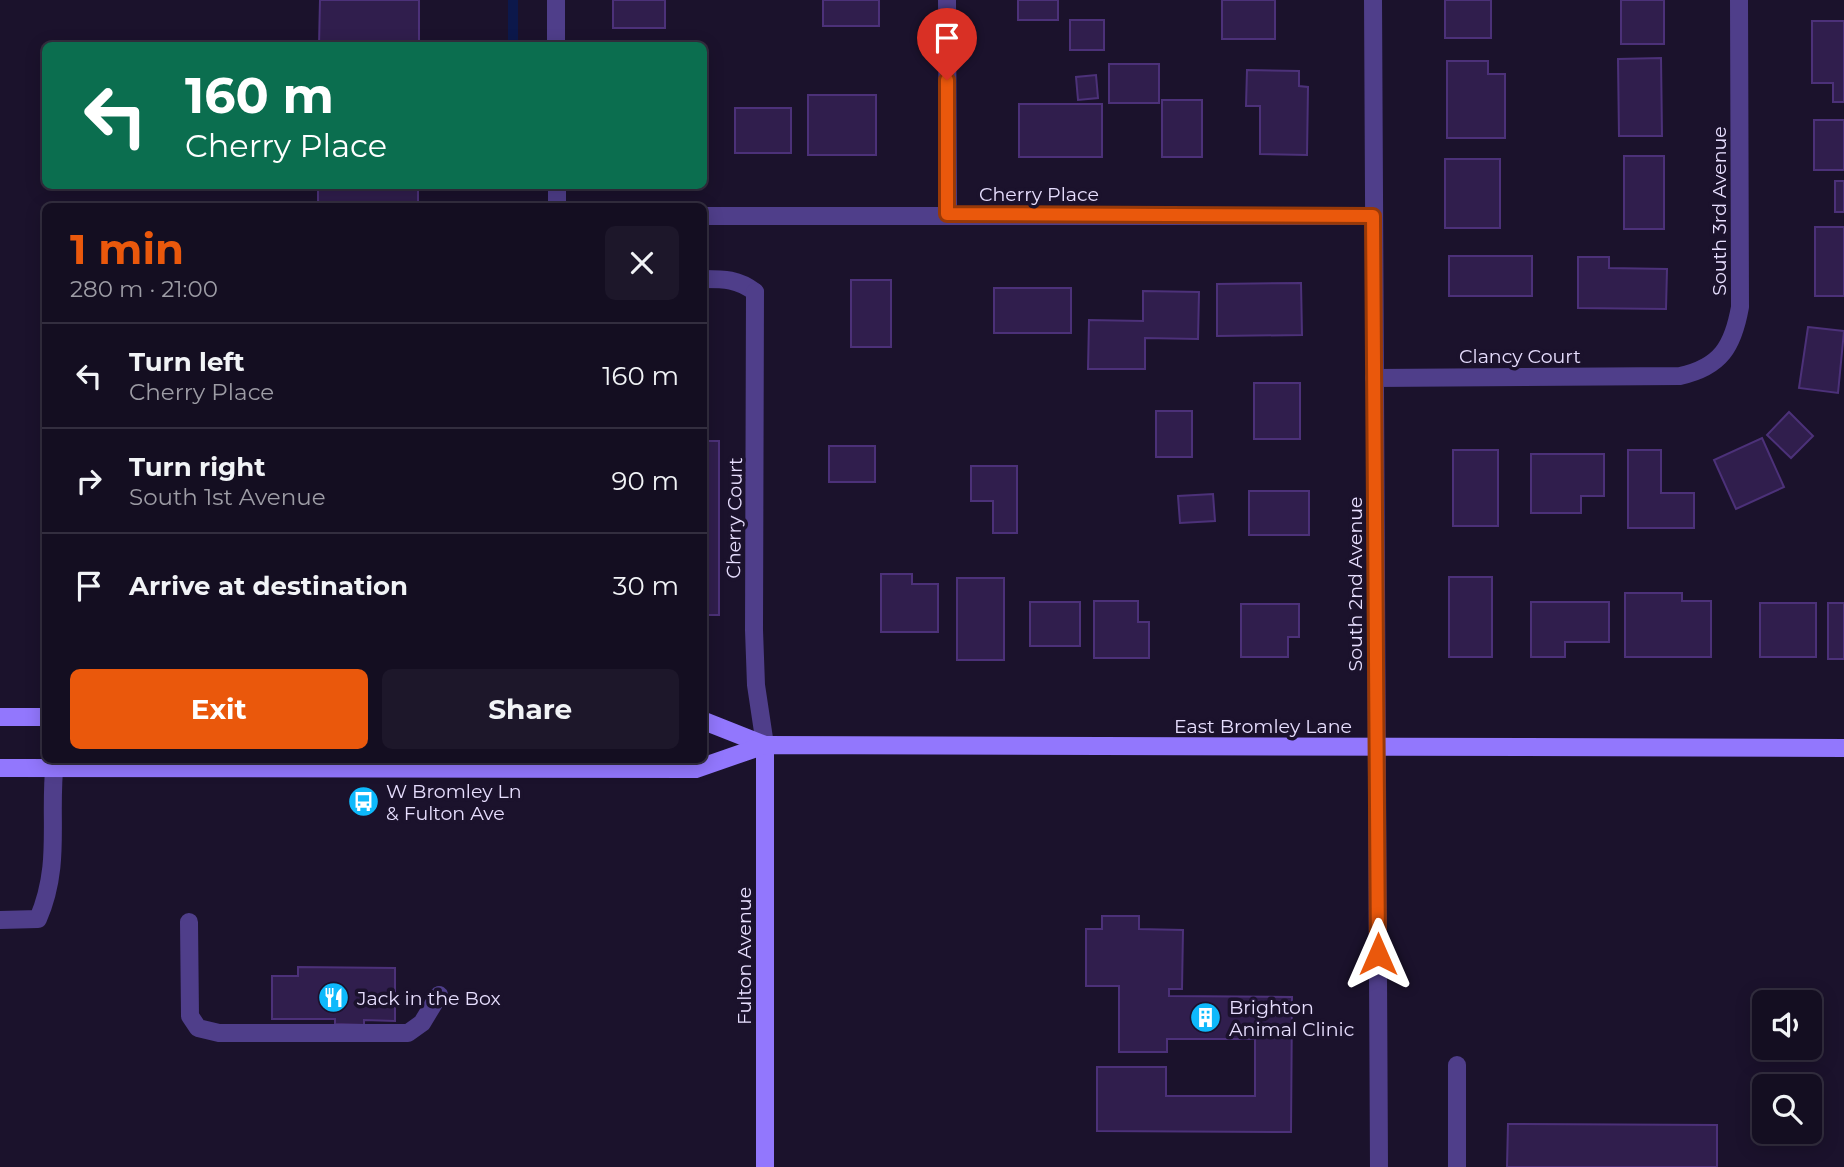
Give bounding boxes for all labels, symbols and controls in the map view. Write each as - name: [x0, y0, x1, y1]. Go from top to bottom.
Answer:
- pin: [917, 8, 977, 80]
- icon: arrive: [928, 19, 966, 57]
- text: 160 m: [185, 66, 334, 125]
- icon: left: [70, 70, 161, 161]
- text: Cherry Place: [185, 126, 387, 165]
- street label: South 3rd Avenue: [1708, 126, 1731, 296]
- street label: Cherry Place: [979, 183, 1099, 206]
- text: 1 min: [70, 223, 184, 275]
- button: close: [605, 226, 679, 300]
- text: 280 m · 21:00: [70, 275, 218, 303]
- street label: Clancy Court: [1459, 345, 1581, 368]
- text: Turn left: [129, 346, 245, 378]
- icon: left: [70, 357, 108, 395]
- text: 160 m: [602, 360, 679, 392]
- text: Cherry Place: [129, 378, 274, 406]
- text: Turn right: [129, 451, 265, 483]
- street label: Cherry Court: [722, 457, 747, 579]
- icon: right: [70, 462, 108, 500]
- text: 90 m: [612, 465, 679, 497]
- text: South 1st Avenue: [129, 483, 326, 511]
- street label: South 2nd Avenue: [1344, 496, 1367, 672]
- icon: arrive: [70, 567, 108, 605]
- text: Arrive at destination: [129, 570, 408, 602]
- text: 30 m: [613, 570, 679, 602]
- button: Exit: [70, 669, 368, 749]
- button: Share: [382, 669, 679, 749]
- street label: East Bromley Lane: [1174, 715, 1352, 738]
- place label: W Bromley Ln & Fulton Ave: [386, 780, 522, 825]
- bus stop icon: W Bromley Ln & Fulton Ave: [346, 785, 380, 819]
- street label: Fulton Avenue: [733, 887, 756, 1025]
- position arrow: [1341, 917, 1415, 991]
- restaurant icon: Jack in the Box: [317, 981, 351, 1015]
- place label: Jack in the Box: [356, 987, 501, 1010]
- map controls: [1752, 990, 1822, 1144]
- button: sound: [1752, 990, 1822, 1060]
- place label: Brighton Animal Clinic: [1229, 996, 1354, 1041]
- building icon: Brighton Animal Clinic: [1189, 1001, 1223, 1035]
- button: search: [1752, 1074, 1822, 1144]

